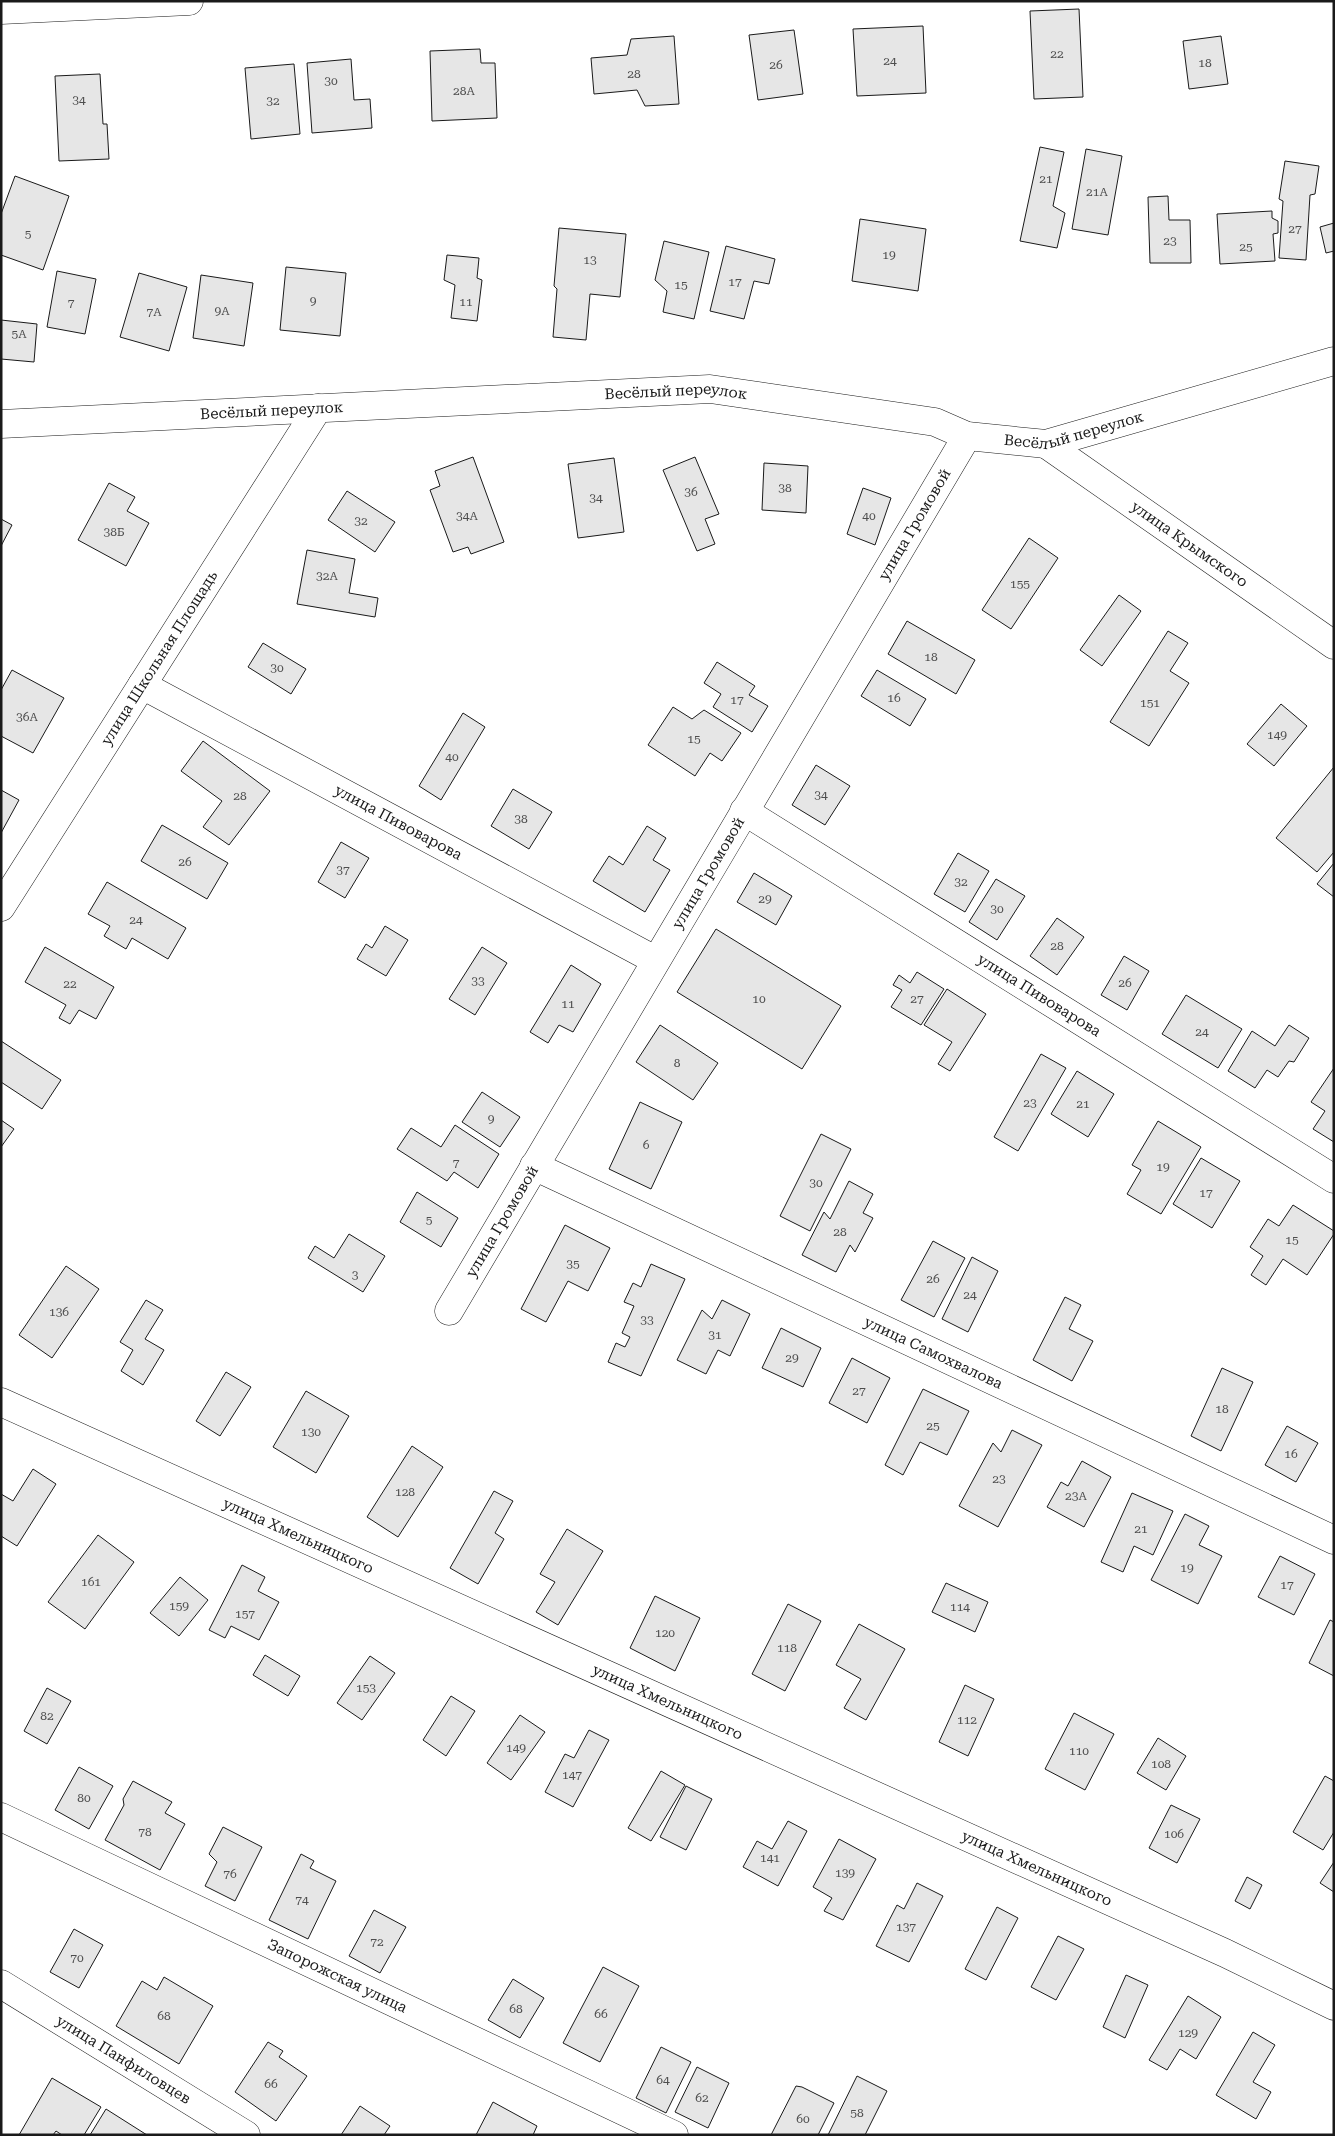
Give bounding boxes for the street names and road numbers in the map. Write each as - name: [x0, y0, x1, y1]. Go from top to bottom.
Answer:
- street label: Весёлый переулок: [604, 380, 749, 403]
- street label: Весёлый переулок: [200, 398, 344, 423]
- street label: Весёлый переулок: [1003, 407, 1146, 453]
- street label: улица Громовой: [875, 465, 955, 584]
- street label: улица Крымского: [1128, 497, 1251, 591]
- street label: улица Школьная Площадь: [97, 567, 221, 749]
- street label: улица Пивоварова: [332, 781, 465, 864]
- street label: улица Громовой: [668, 814, 748, 932]
- street label: улица Пивоварова: [974, 950, 1104, 1040]
- street label: улица Громовой: [462, 1162, 542, 1281]
- street label: улица Самохвалова: [861, 1313, 1006, 1393]
- street label: улица Хмельницкого: [220, 1494, 376, 1578]
- street label: улица Хмельницкого: [590, 1660, 746, 1744]
- street label: улица Хмельницкого: [959, 1827, 1115, 1910]
- street label: Запорожская улица: [265, 1935, 410, 2017]
- street label: улица Панфиловцев: [53, 2011, 194, 2108]

